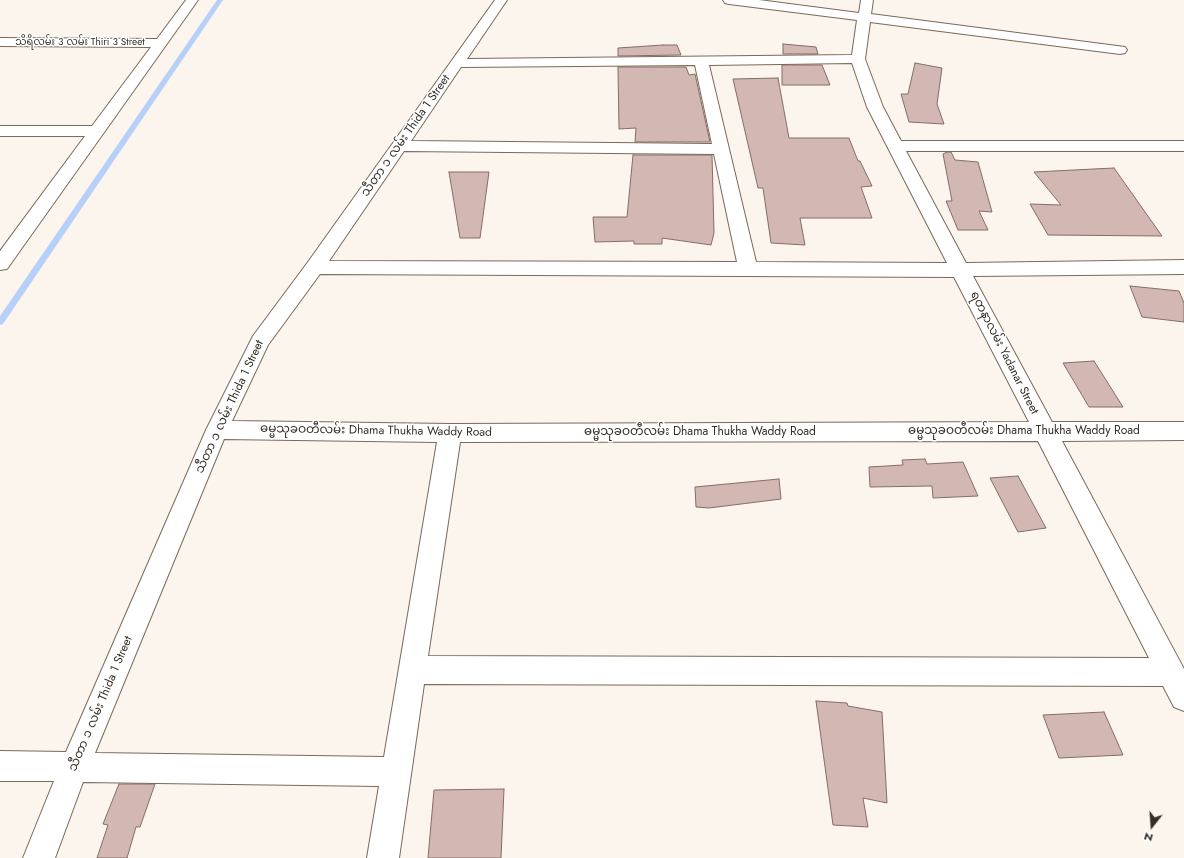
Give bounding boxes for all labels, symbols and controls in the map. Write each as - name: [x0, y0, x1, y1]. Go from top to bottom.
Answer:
- street label: သိရိလမ်း 3 လမ်း Thiri 3 Street: [15, 37, 145, 49]
- street label: သီတာ ၁ လမ်း Thida 1 Street: [358, 72, 454, 200]
- street label: ရတနာလမ်း Yadanar Street: [967, 289, 1041, 417]
- street label: သီတာ ၁ လမ်း Thida 1 Street: [193, 338, 267, 476]
- street label: ဓမ္မသုခဝတီလမ်း Dhama Thukha Waddy Road: [260, 422, 492, 440]
- street label: ဓမ္မသုခဝတီလမ်း Dhama Thukha Waddy Road: [908, 424, 1140, 438]
- street label: ဓမ္မသုခဝတီလမ်း Dhama Thukha Waddy Road: [584, 425, 816, 439]
- street label: သီတာ ၁ လမ်း Thida 1 Street: [66, 634, 136, 774]
- north arrow: [1132, 806, 1172, 846]
- text: N: [1142, 829, 1155, 846]

